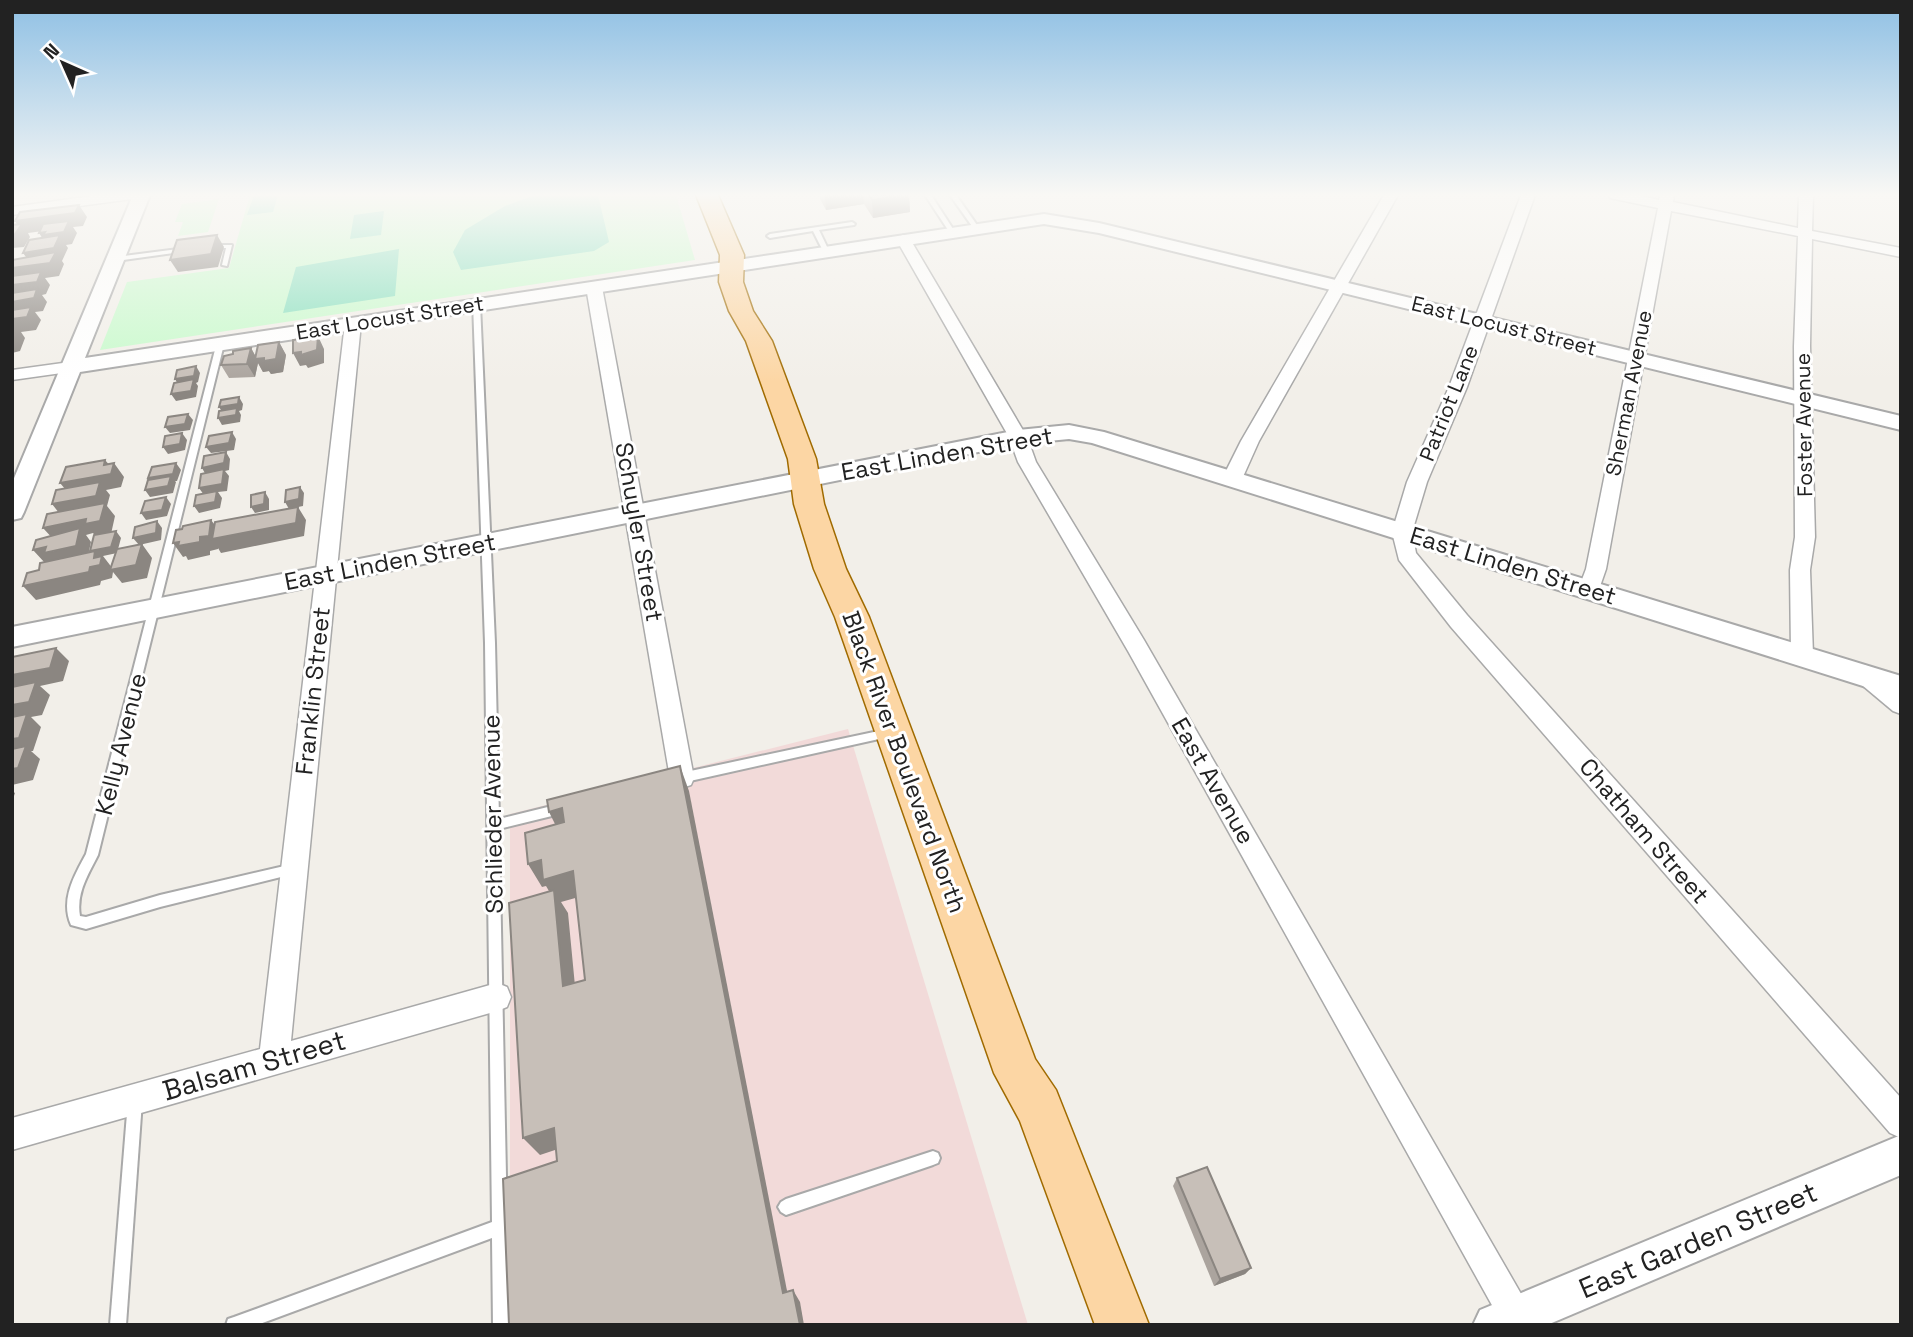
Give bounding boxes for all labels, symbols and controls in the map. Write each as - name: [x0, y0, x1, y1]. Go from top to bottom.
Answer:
- north arrow: [28, 28, 98, 98]
- text: N: [38, 38, 65, 65]
- street label: East Locust Street: [294, 289, 486, 346]
- street label: East Locust Street: [1409, 289, 1599, 362]
- street label: Sherman Avenue: [1599, 308, 1658, 478]
- street label: Patriot Lane: [1413, 341, 1484, 465]
- street label: Foster Avenue: [1789, 353, 1818, 497]
- street label: East Linden Street: [839, 420, 1055, 487]
- street label: Schuyler Street: [608, 440, 671, 624]
- street label: East Linden Street: [1406, 519, 1620, 612]
- street label: East Linden Street: [282, 526, 498, 597]
- street label: Franklin Street: [288, 605, 337, 777]
- street label: Black River Boulevard North: [835, 607, 974, 917]
- street label: Kelly Avenue: [88, 670, 153, 818]
- street label: East Avenue: [1165, 712, 1262, 850]
- street label: Schlieder Avenue: [475, 714, 510, 914]
- street label: Chatham Street: [1573, 752, 1716, 910]
- street label: Balsam Street: [158, 1022, 350, 1108]
- street label: East Garden Street: [1573, 1174, 1823, 1306]

